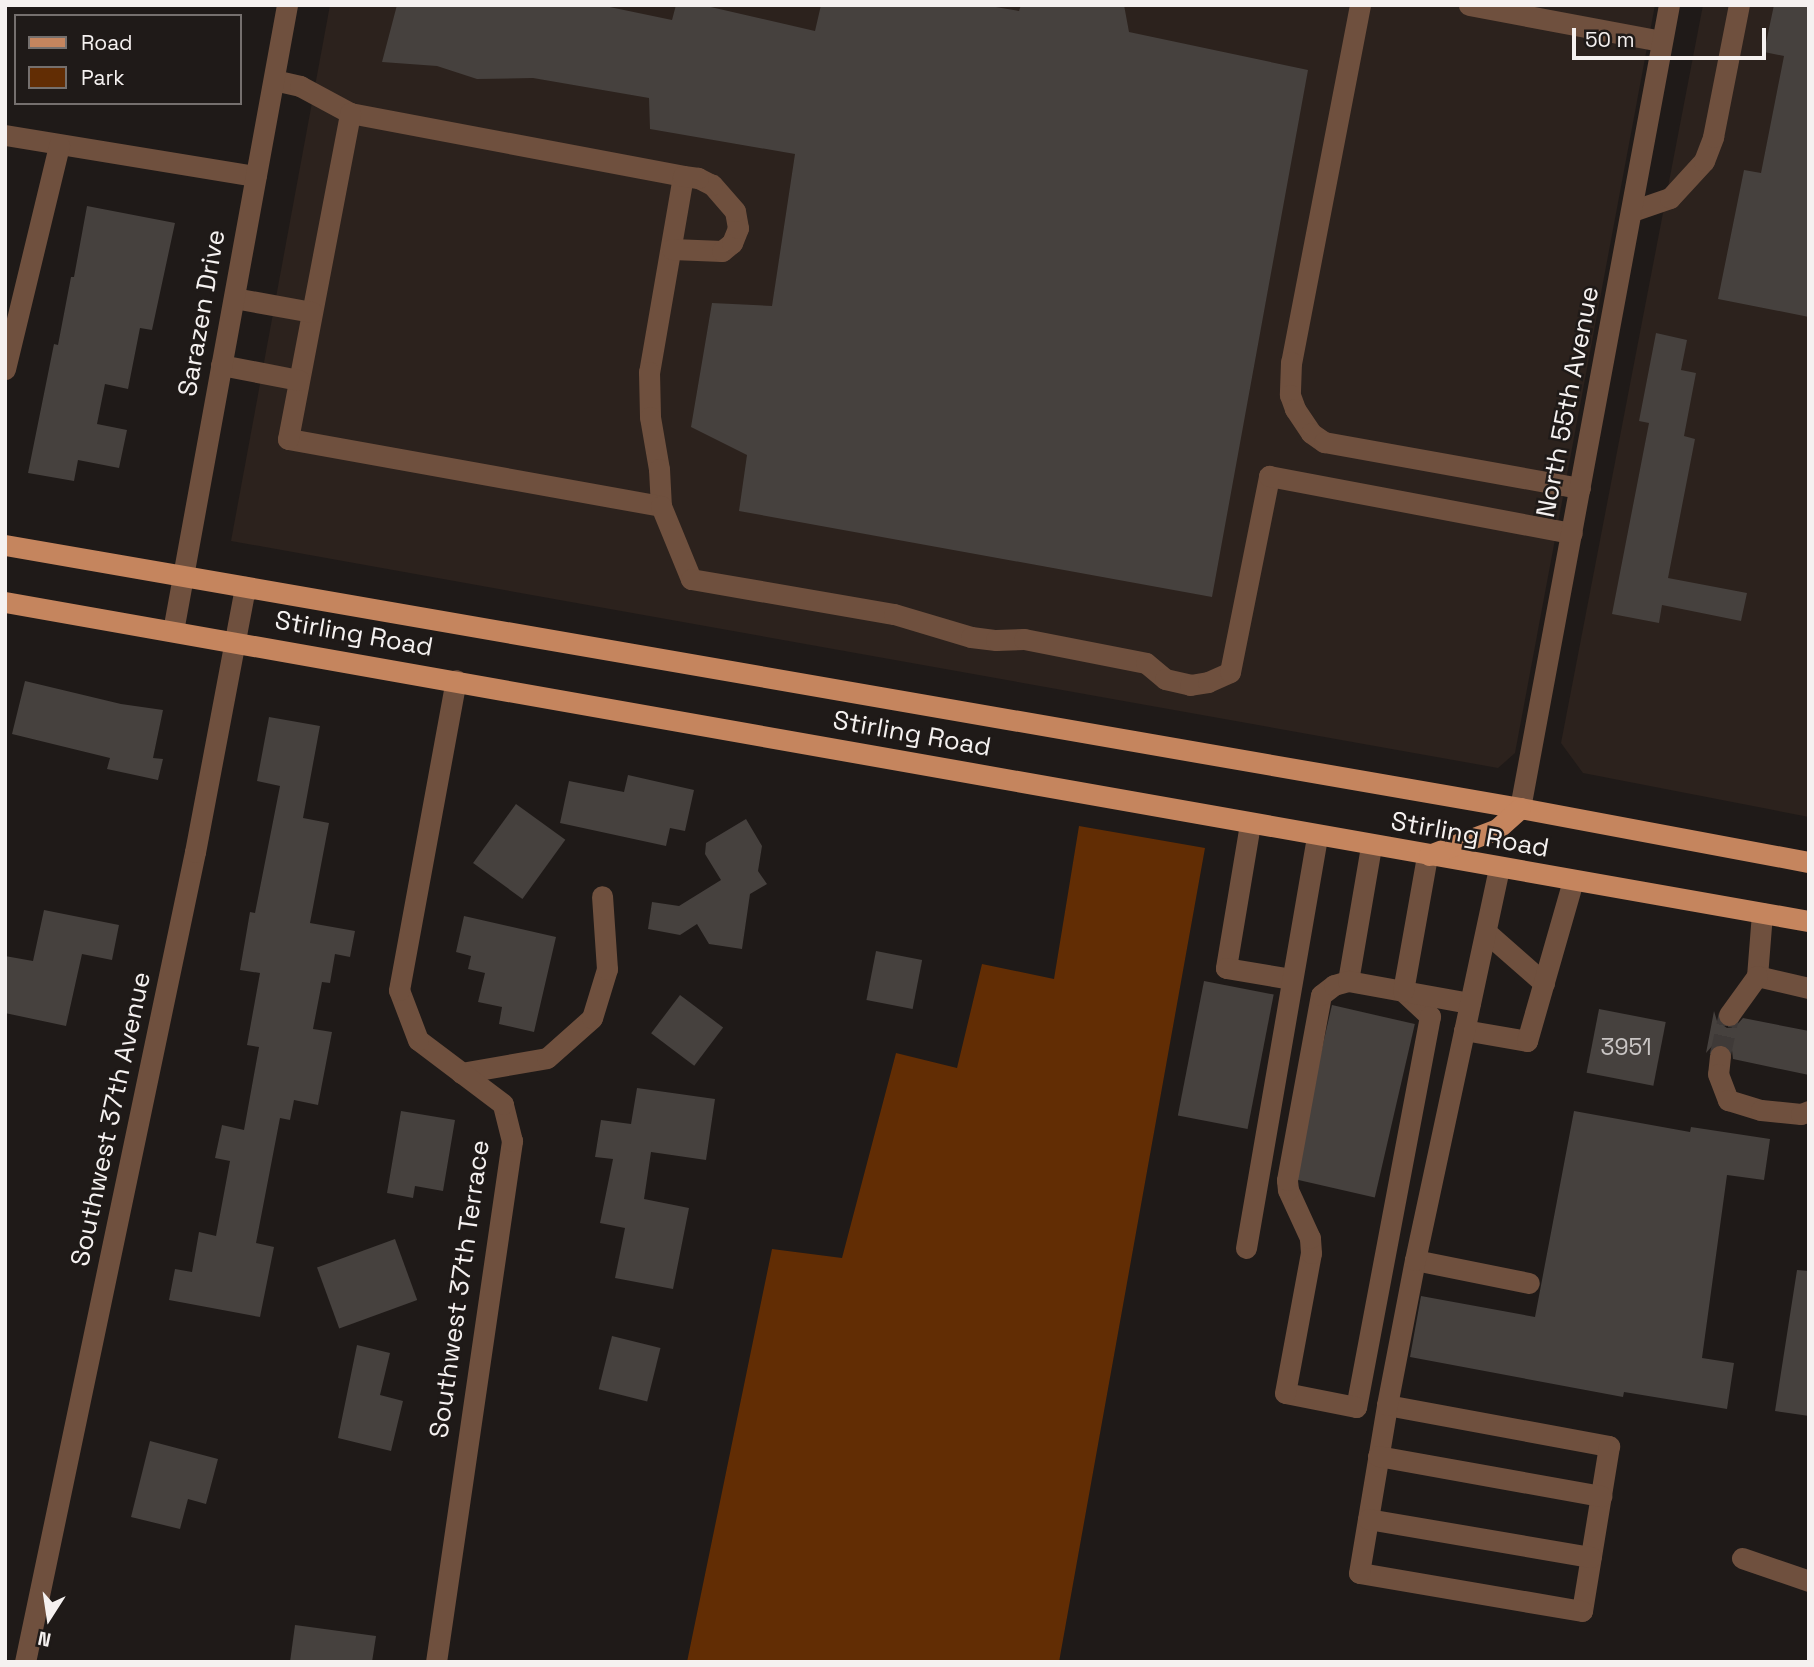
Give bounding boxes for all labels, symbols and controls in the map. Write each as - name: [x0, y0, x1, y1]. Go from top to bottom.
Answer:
- legend: [14, 14, 242, 105]
- scale bar: [1576, 14, 1770, 58]
- text: 50 m: [1585, 26, 1635, 53]
- text: Road: [81, 29, 133, 56]
- text: Park: [81, 64, 125, 91]
- street label: Sarazen Drive: [172, 227, 232, 399]
- street label: North 55th Avenue: [1530, 284, 1606, 520]
- street label: Stirling Road: [273, 605, 435, 663]
- street label: Stirling Road: [831, 705, 993, 763]
- street label: Stirling Road: [1389, 806, 1551, 864]
- street label: Southwest 37th Avenue: [65, 969, 157, 1269]
- house number: 3951: [1600, 1033, 1652, 1061]
- street label: Southwest 37th Terrace: [424, 1138, 496, 1440]
- north arrow: [14, 1583, 84, 1653]
- text: N: [36, 1625, 53, 1653]

